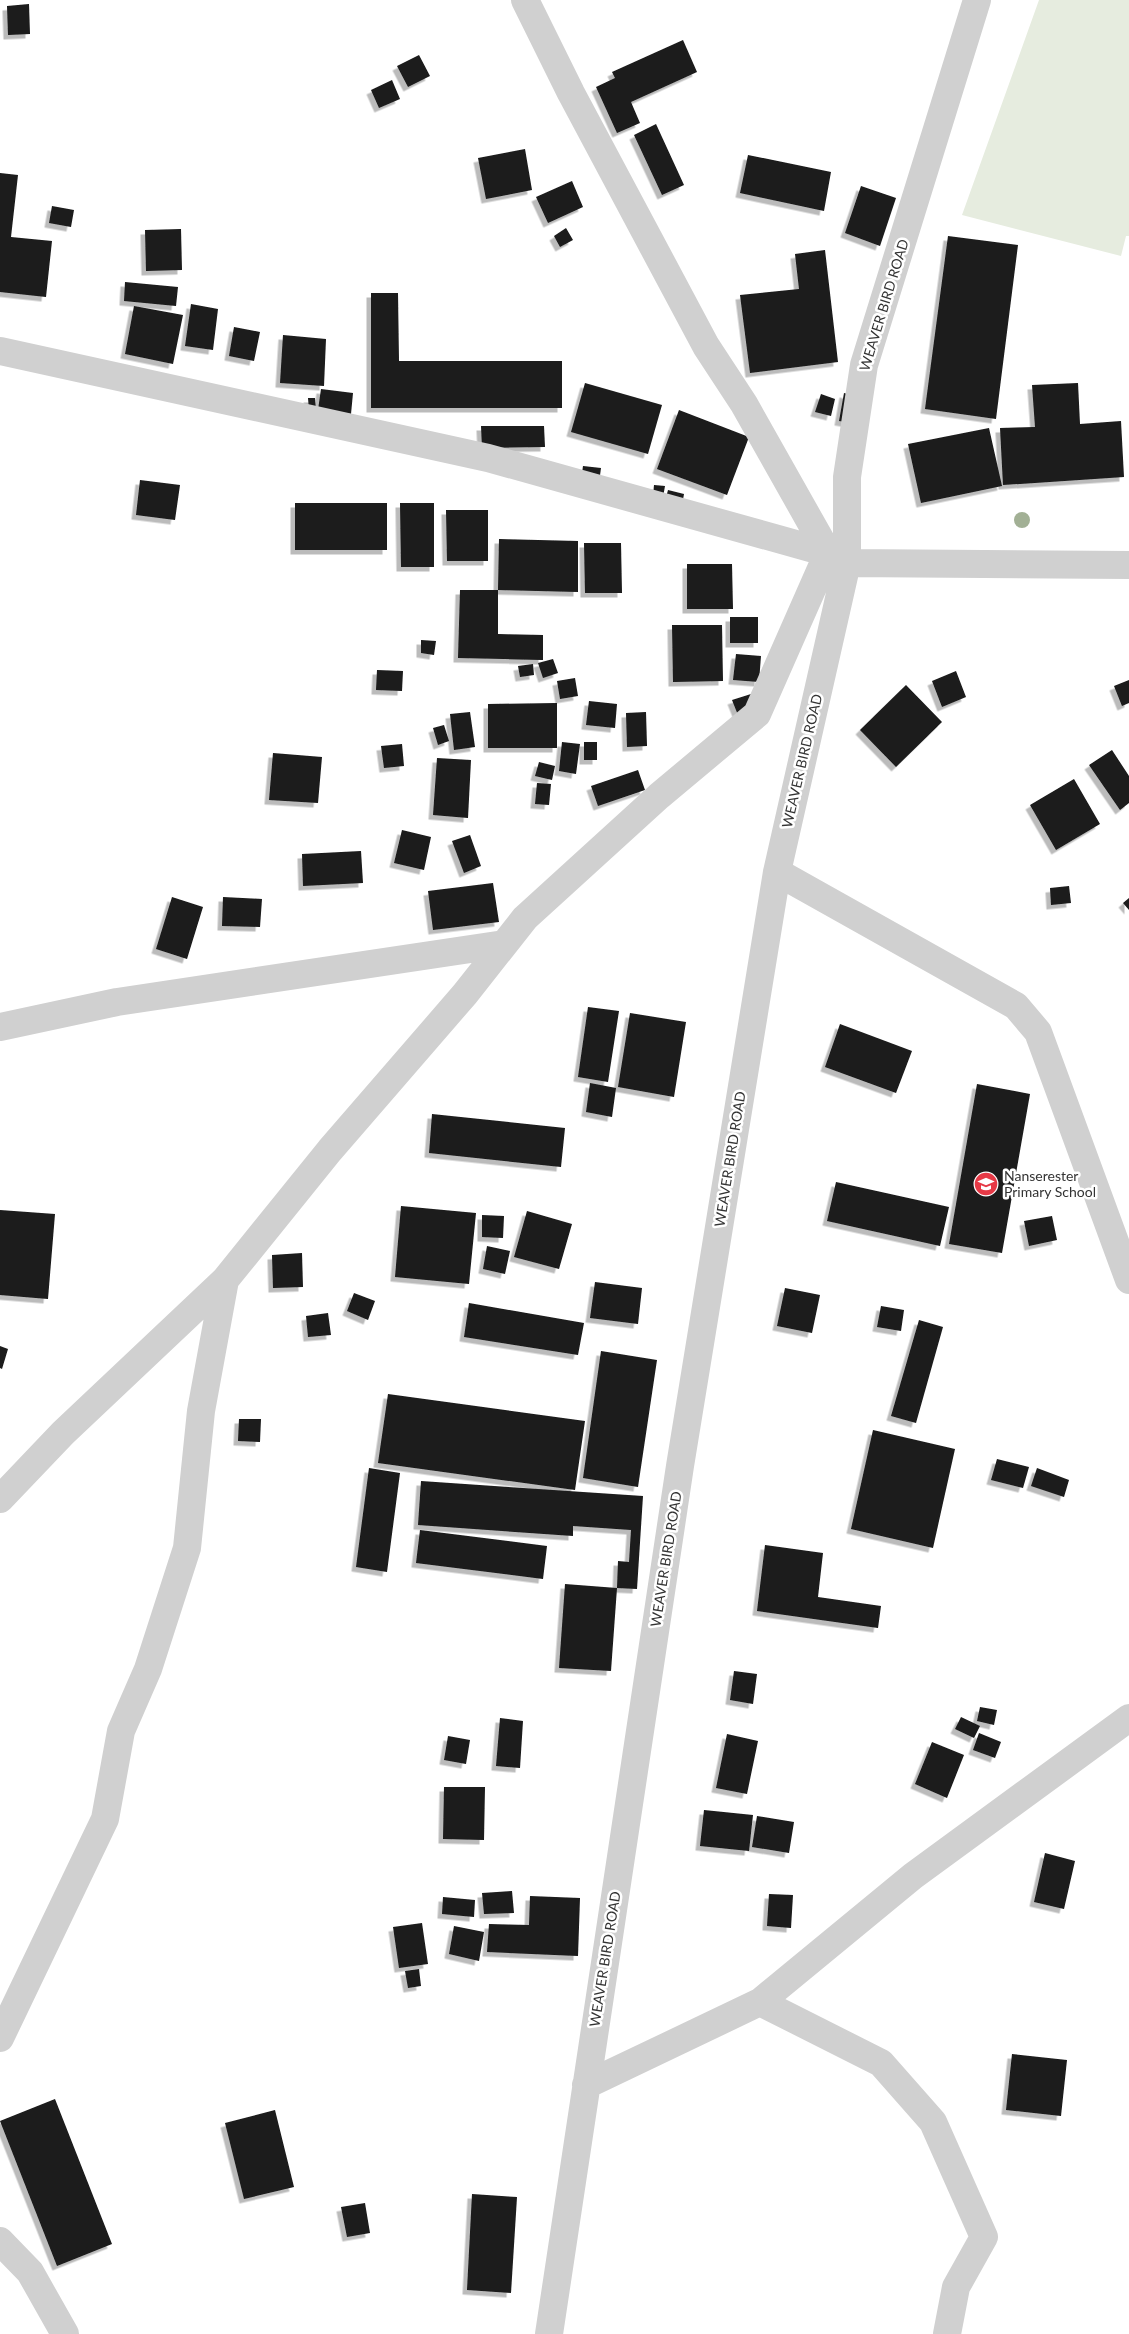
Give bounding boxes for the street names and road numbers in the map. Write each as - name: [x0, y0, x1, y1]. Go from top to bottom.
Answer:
- street label: WEAVER BIRD ROAD: [855, 237, 912, 373]
- street label: WEAVER BIRD ROAD: [778, 692, 825, 830]
- street label: WEAVER BIRD ROAD: [710, 1090, 749, 1228]
- street label: WEAVER BIRD ROAD: [646, 1490, 685, 1628]
- street label: WEAVER BIRD ROAD: [585, 1890, 624, 2028]

